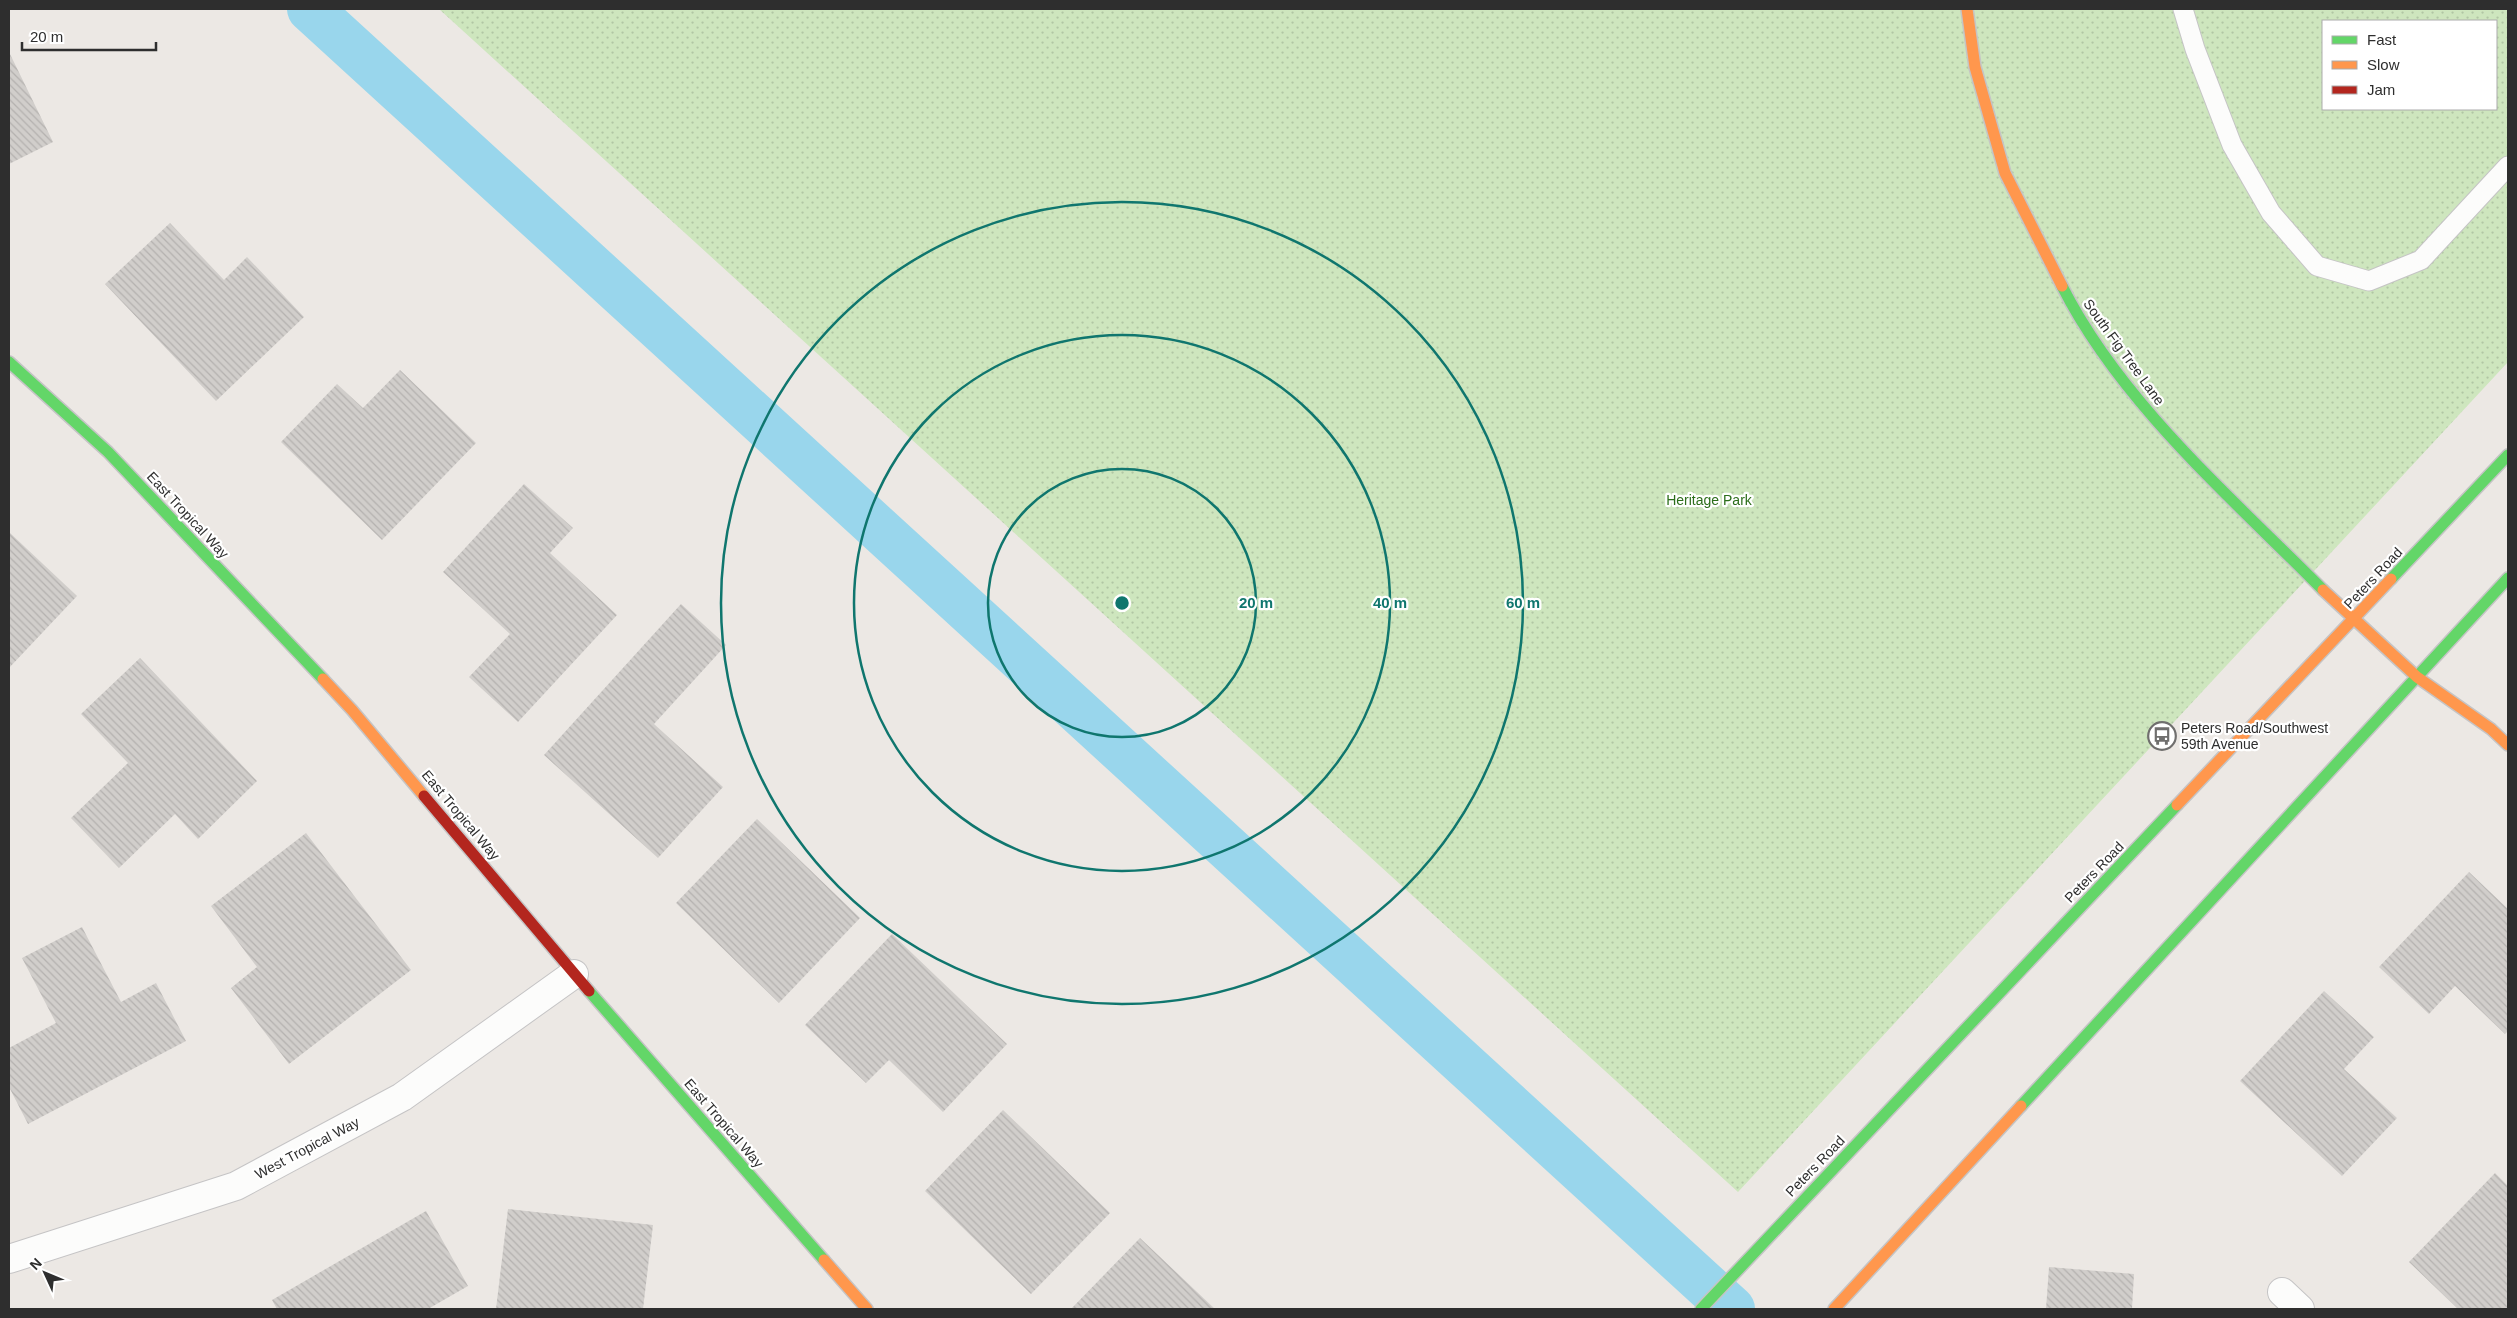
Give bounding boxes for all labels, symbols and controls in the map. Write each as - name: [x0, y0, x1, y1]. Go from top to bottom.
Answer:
- scale bar: [22, 20, 156, 52]
- legend: [2322, 20, 2497, 110]
- text: 20 m: [30, 28, 63, 45]
- text: Fast: [2367, 31, 2397, 48]
- text: Slow: [2367, 56, 2400, 73]
- text: Jam: [2367, 81, 2395, 98]
- street label: South Fig Tree Lane: [2080, 296, 2168, 408]
- street label: East Tropical Way: [144, 468, 232, 562]
- park label: Heritage Park: [1666, 492, 1753, 508]
- street label: Peters Road: [2341, 544, 2405, 612]
- centre of rings: [1113, 594, 1131, 612]
- text: 20 m: [1239, 594, 1273, 611]
- text: 40 m: [1373, 594, 1407, 611]
- text: 60 m: [1506, 594, 1540, 611]
- place label: Peters Road/Southwest 59th Avenue: [2181, 720, 2328, 752]
- bus stop icon: Peters Road/Southwest 59th Avenue: [2147, 721, 2177, 751]
- street label: East Tropical Way: [419, 767, 503, 863]
- street label: Peters Road: [2061, 838, 2127, 906]
- street label: East Tropical Way: [681, 1075, 767, 1171]
- street label: West Tropical Way: [252, 1114, 362, 1182]
- street label: Peters Road: [1782, 1132, 1848, 1200]
- north arrow: [20, 1248, 70, 1298]
- text: N: [26, 1255, 45, 1273]

